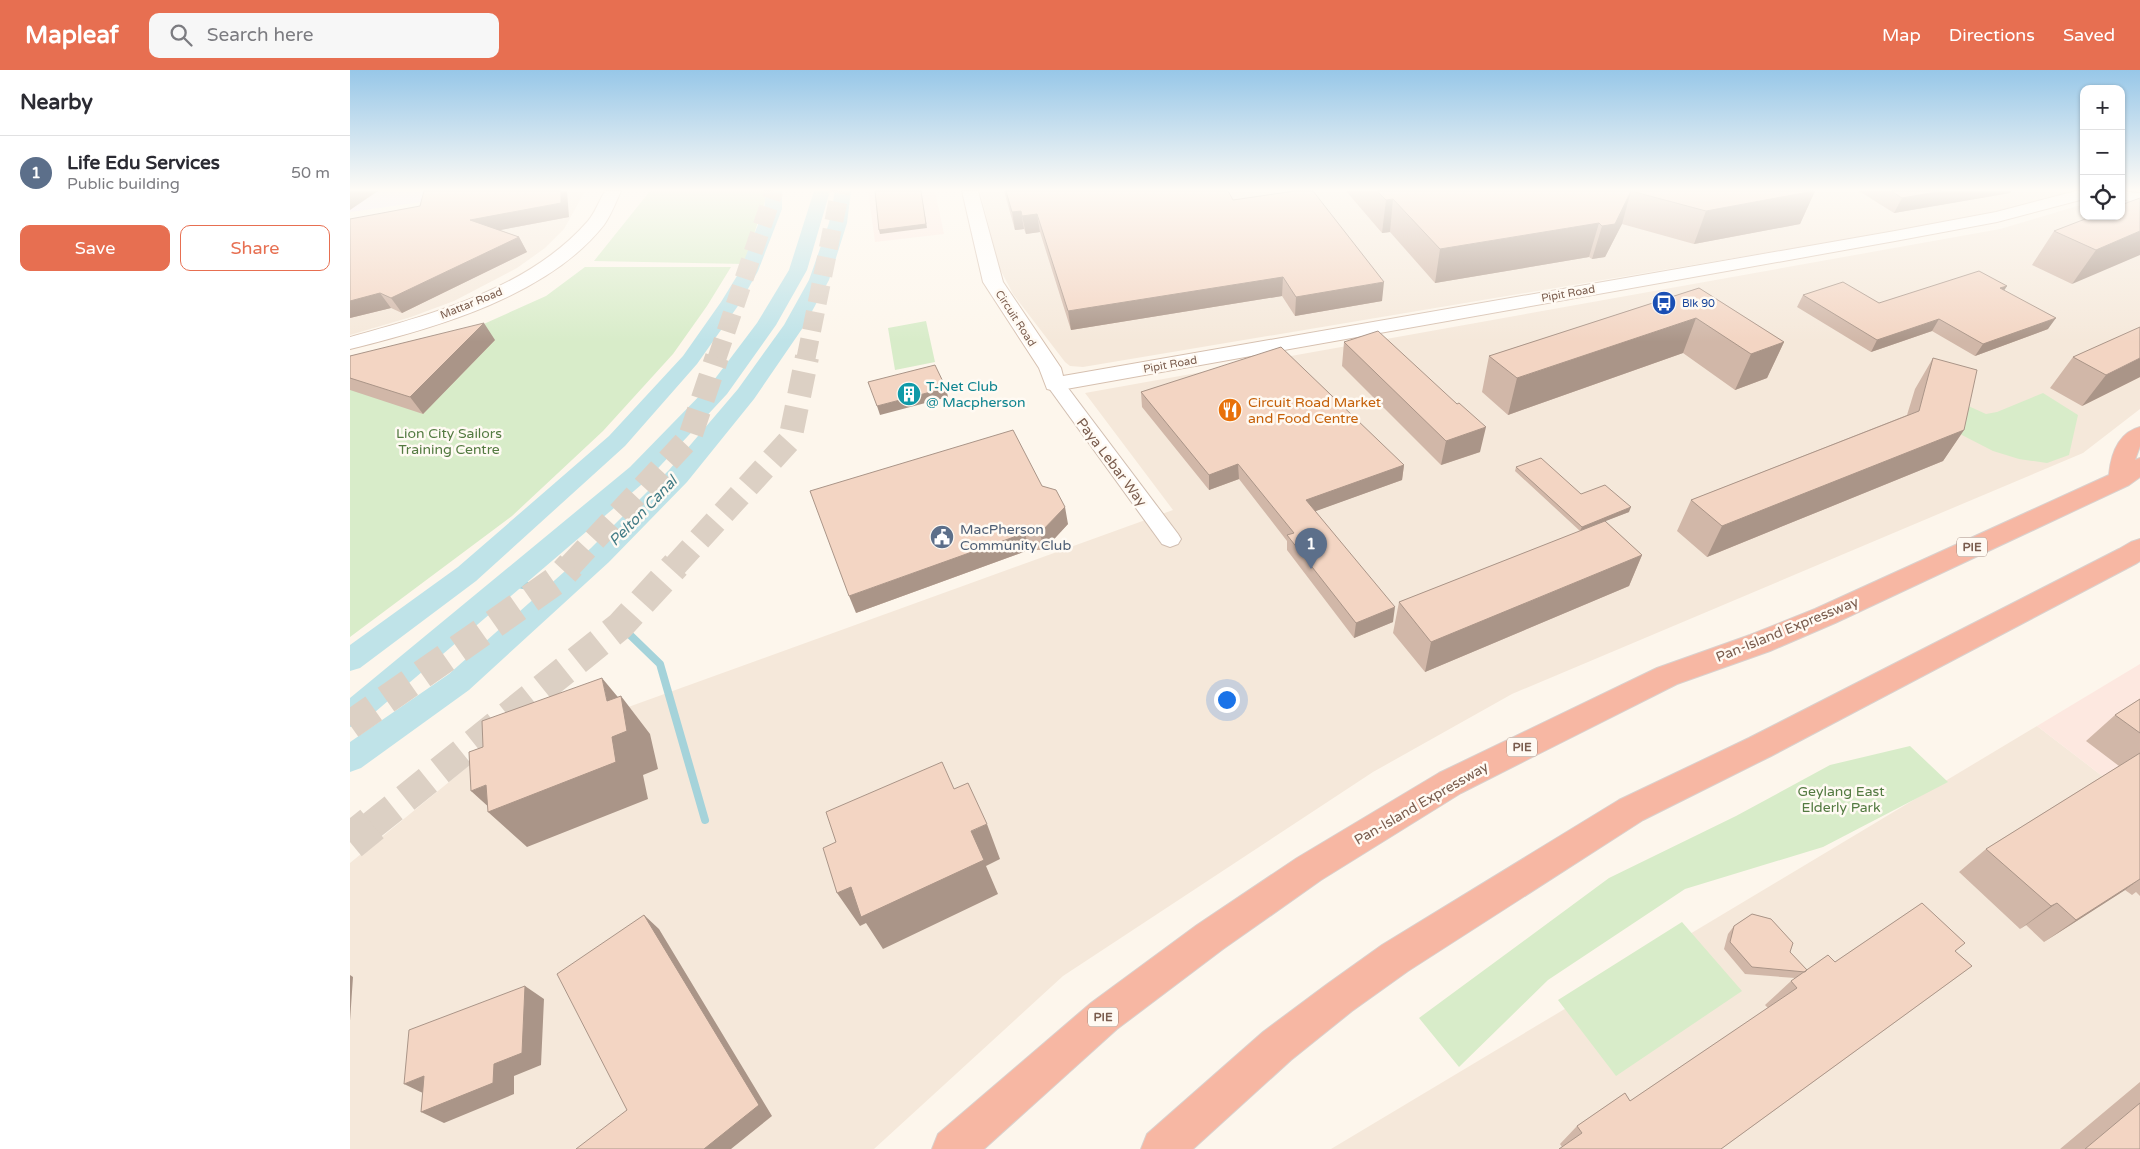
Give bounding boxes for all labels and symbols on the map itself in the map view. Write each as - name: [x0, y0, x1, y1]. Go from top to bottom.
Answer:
- street label: Pipit Road: [1540, 282, 1596, 305]
- street label: Mattar Road: [438, 285, 504, 322]
- street label: Circuit Road: [993, 288, 1039, 349]
- bus stop icon: Blk 90: [1651, 290, 1677, 316]
- place label: Blk 90: [1682, 297, 1715, 310]
- street label: Pipit Road: [1142, 353, 1198, 376]
- place label: T-Net Club @ Macpherson: [926, 378, 1025, 411]
- building icon: T-Net Club @ Macpherson: [896, 381, 922, 407]
- place label: Circuit Road Market and Food Centre: [1248, 394, 1382, 427]
- restaurant icon: Circuit Road Market and Food Centre: [1217, 397, 1243, 423]
- street label: Paya Lebar Way: [1073, 415, 1151, 510]
- park label: Lion City Sailors Training Centre: [396, 425, 502, 458]
- water label: Pelton Canal: [605, 471, 682, 550]
- place label: MacPherson Community Club: [960, 521, 1071, 554]
- public building icon: MacPherson Community Club: [929, 524, 955, 550]
- pin: 1: [1295, 528, 1327, 569]
- road number: PIE: [1957, 538, 1987, 557]
- street label: Pan-Island Expressway: [1713, 593, 1861, 666]
- your location: [1214, 687, 1240, 713]
- road number: PIE: [1507, 738, 1537, 756]
- street label: Pan-Island Expressway: [1351, 758, 1492, 849]
- park label: Geylang East Elderly Park: [1797, 783, 1885, 816]
- road number: PIE: [1088, 1008, 1118, 1026]

